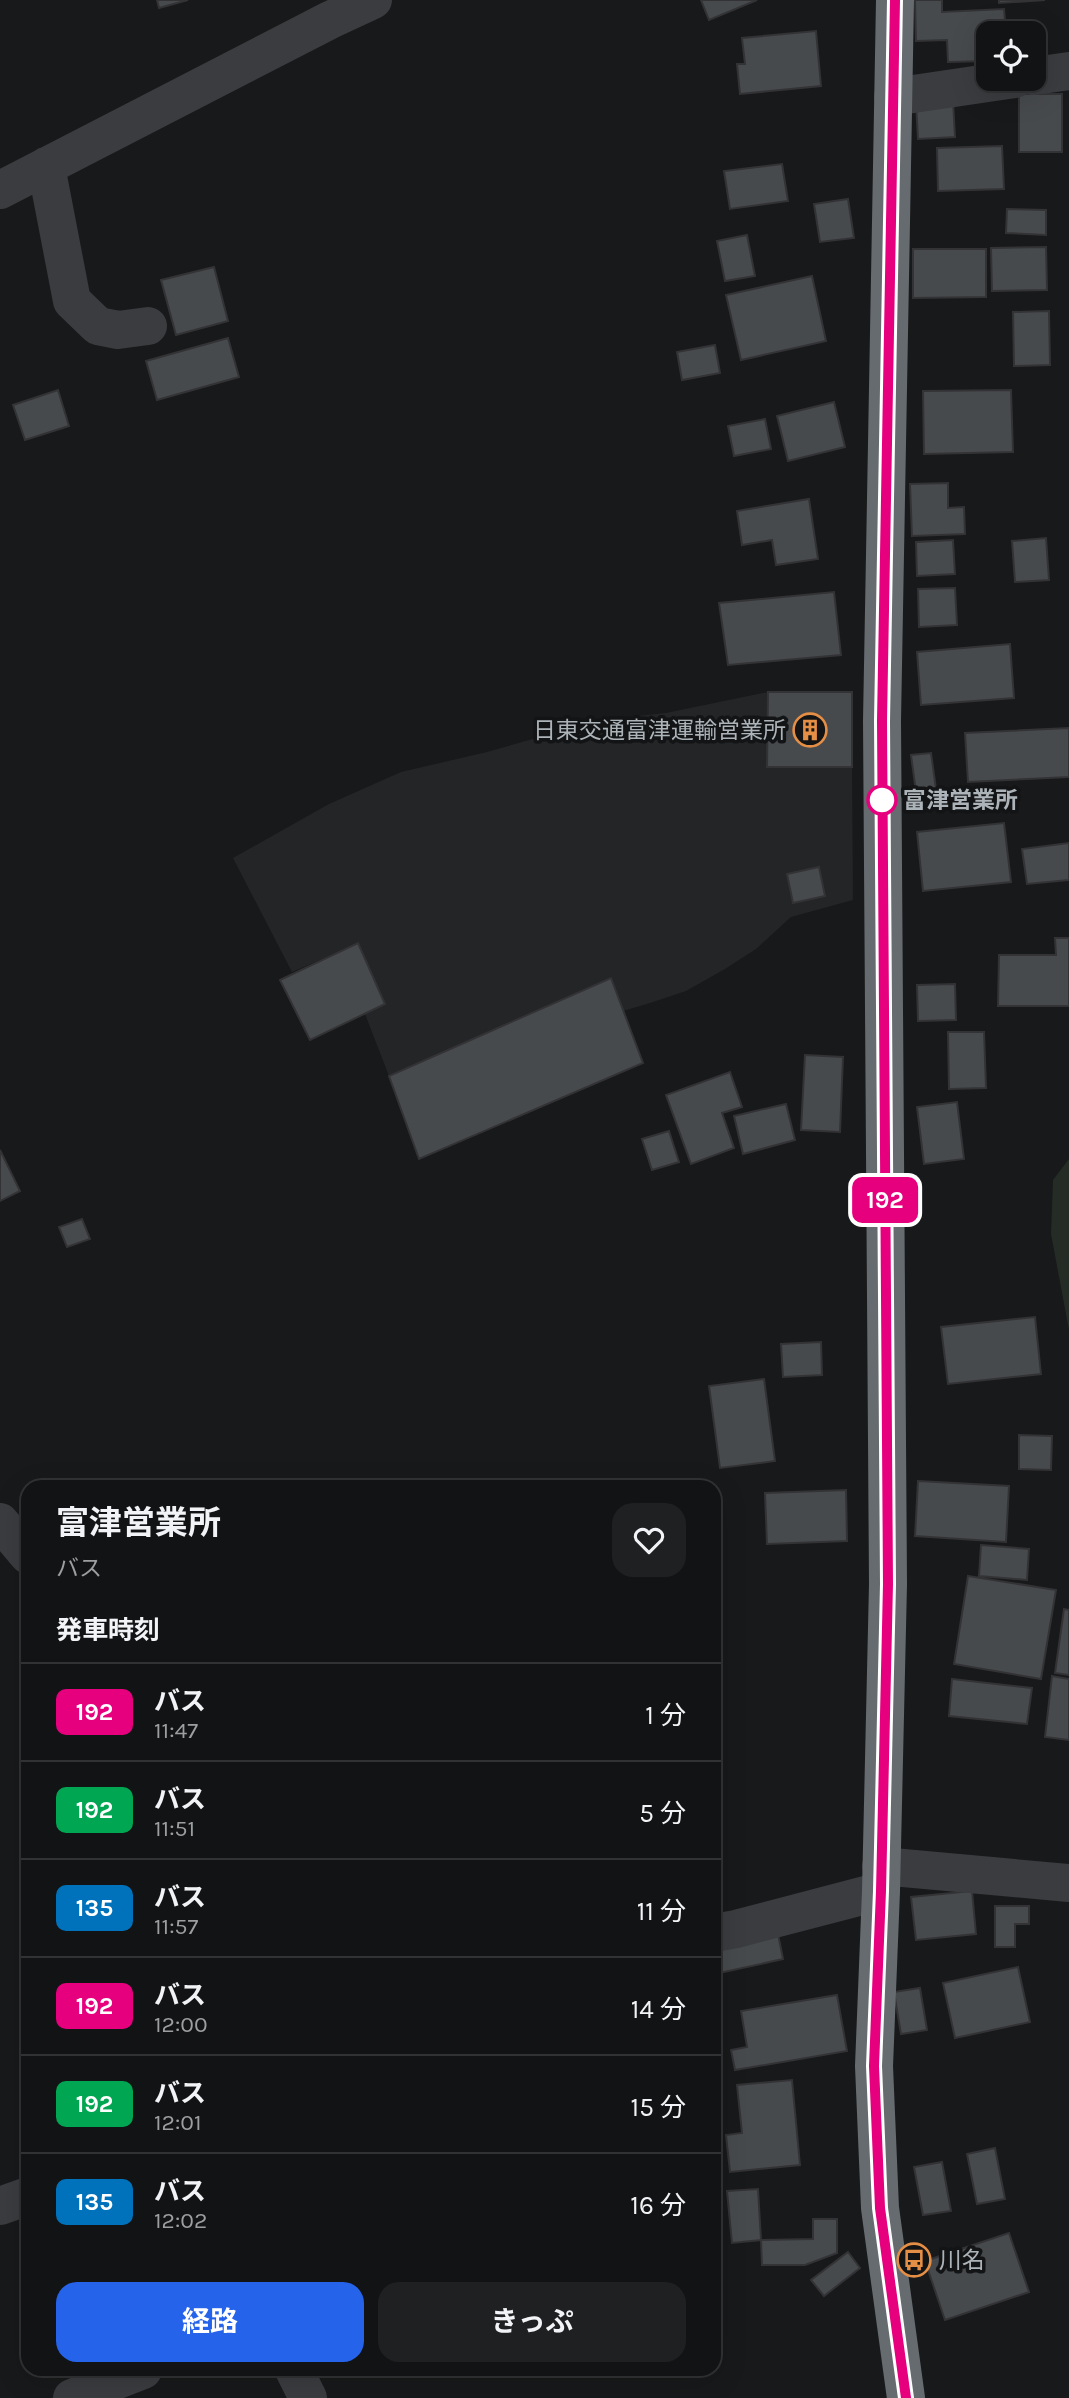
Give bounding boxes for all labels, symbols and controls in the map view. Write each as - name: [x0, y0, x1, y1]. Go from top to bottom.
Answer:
- map controls: [976, 21, 1046, 91]
- button: locate: [976, 21, 1046, 91]
- building icon: 日東交通富津運輸営業所: [791, 711, 829, 749]
- place label: 日東交通富津運輸営業所: [533, 717, 786, 744]
- marker: 富津営業所: [867, 785, 897, 815]
- place label: 富津営業所: [903, 787, 1018, 814]
- line badge: 192: [845, 1177, 925, 1223]
- text: 192: [866, 1186, 904, 1214]
- button: heart: [612, 1503, 686, 1577]
- text: 富津営業所: [56, 1504, 221, 1542]
- text: バス: [56, 1555, 102, 1582]
- text: 発車時刻: [56, 1615, 160, 1646]
- text: バス: [154, 1686, 206, 1717]
- text: 192: [76, 1698, 113, 1726]
- text: 1 分: [645, 1700, 686, 1731]
- text: 11:47: [154, 1717, 198, 1744]
- text: バス: [154, 1784, 206, 1815]
- text: 192: [76, 1796, 113, 1824]
- text: 5 分: [639, 1798, 686, 1829]
- text: 11:51: [154, 1815, 195, 1842]
- text: バス: [154, 1882, 206, 1913]
- text: 135: [76, 1894, 113, 1922]
- text: 11 分: [637, 1896, 686, 1927]
- text: 11:57: [154, 1913, 198, 1940]
- text: バス: [154, 1980, 206, 2011]
- text: 192: [76, 1992, 113, 2020]
- text: 14 分: [631, 1994, 686, 2025]
- text: 12:00: [154, 2011, 208, 2038]
- text: バス: [154, 2078, 206, 2109]
- text: 192: [76, 2090, 113, 2118]
- text: 15 分: [631, 2092, 686, 2123]
- text: 12:01: [154, 2109, 201, 2136]
- text: バス: [154, 2176, 206, 2207]
- text: 135: [76, 2188, 113, 2216]
- text: 16 分: [630, 2190, 686, 2221]
- text: 12:02: [154, 2207, 207, 2234]
- bus stop icon: 川名: [895, 2241, 933, 2279]
- place label: 川名: [939, 2247, 985, 2274]
- button: 経路: [56, 2282, 364, 2362]
- button: きっぷ: [378, 2282, 686, 2362]

